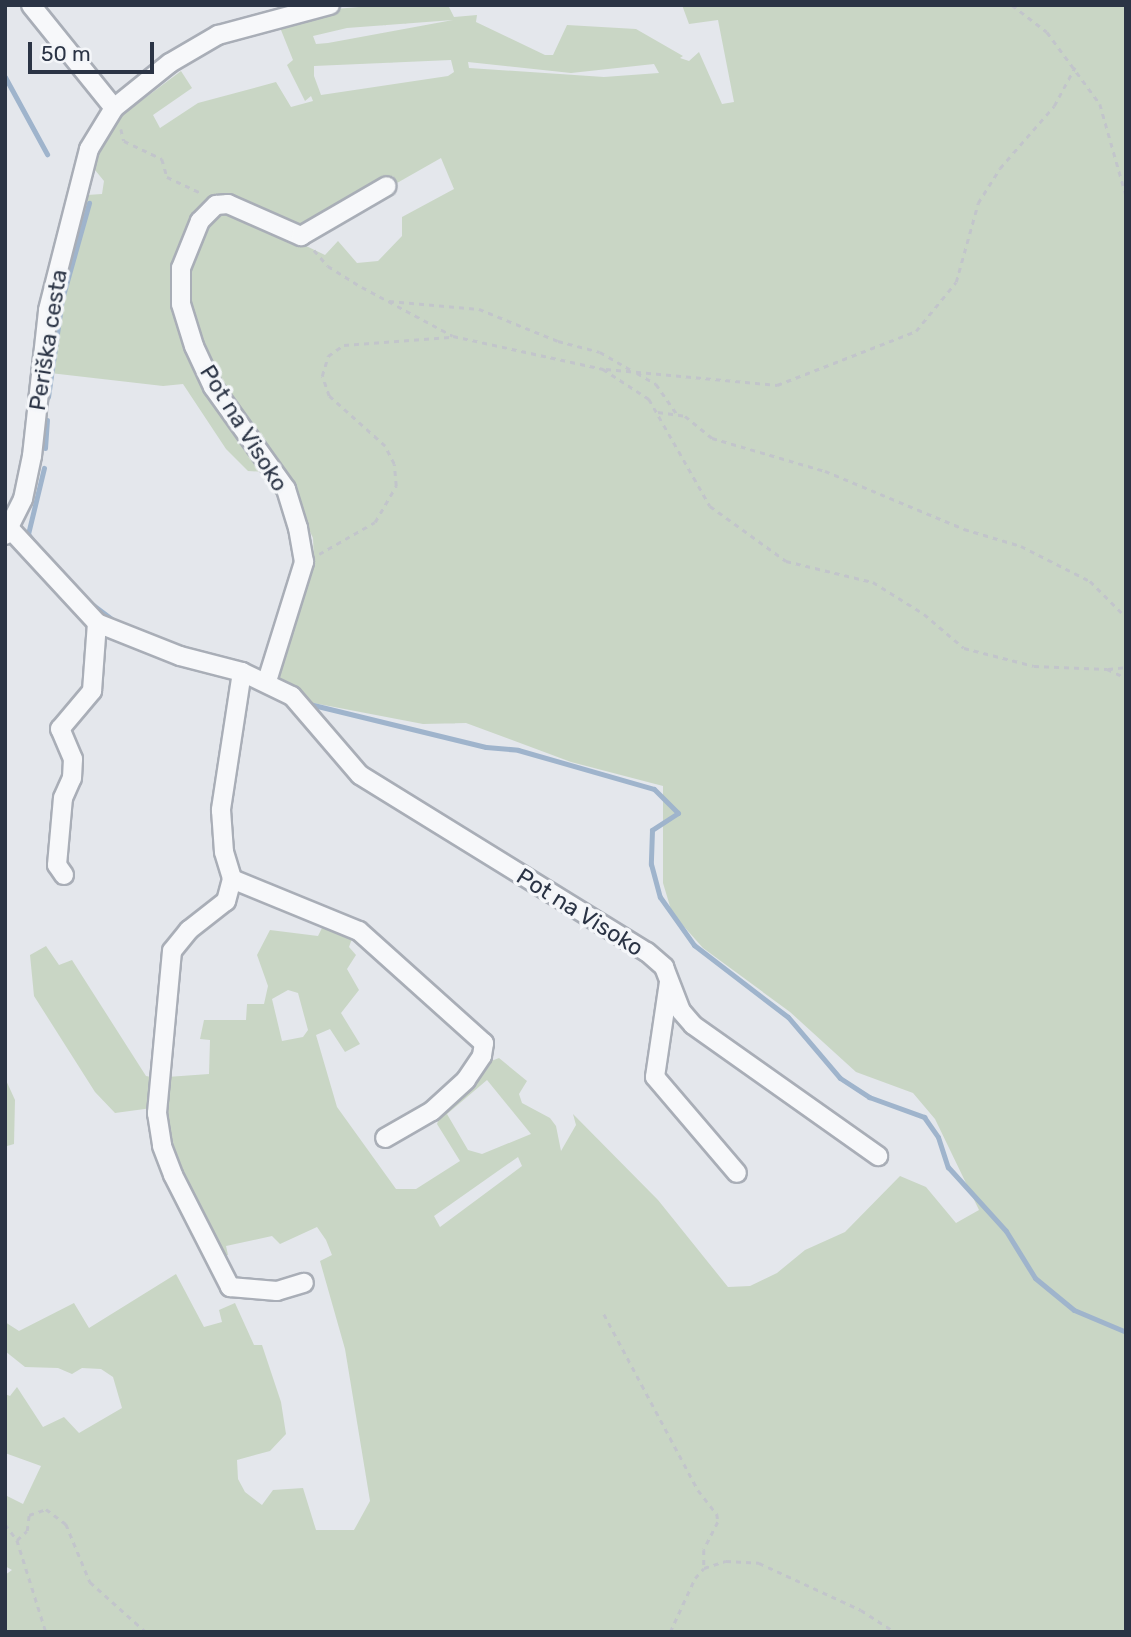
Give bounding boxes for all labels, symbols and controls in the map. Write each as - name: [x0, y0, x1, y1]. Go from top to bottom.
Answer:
- scale bar: [32, 28, 158, 72]
- text: 50 m: [41, 41, 91, 66]
- street label: Periška cesta: [23, 267, 73, 413]
- street label: Pot na Visoko: [194, 359, 294, 497]
- street label: Pot na Visoko: [511, 862, 649, 962]

